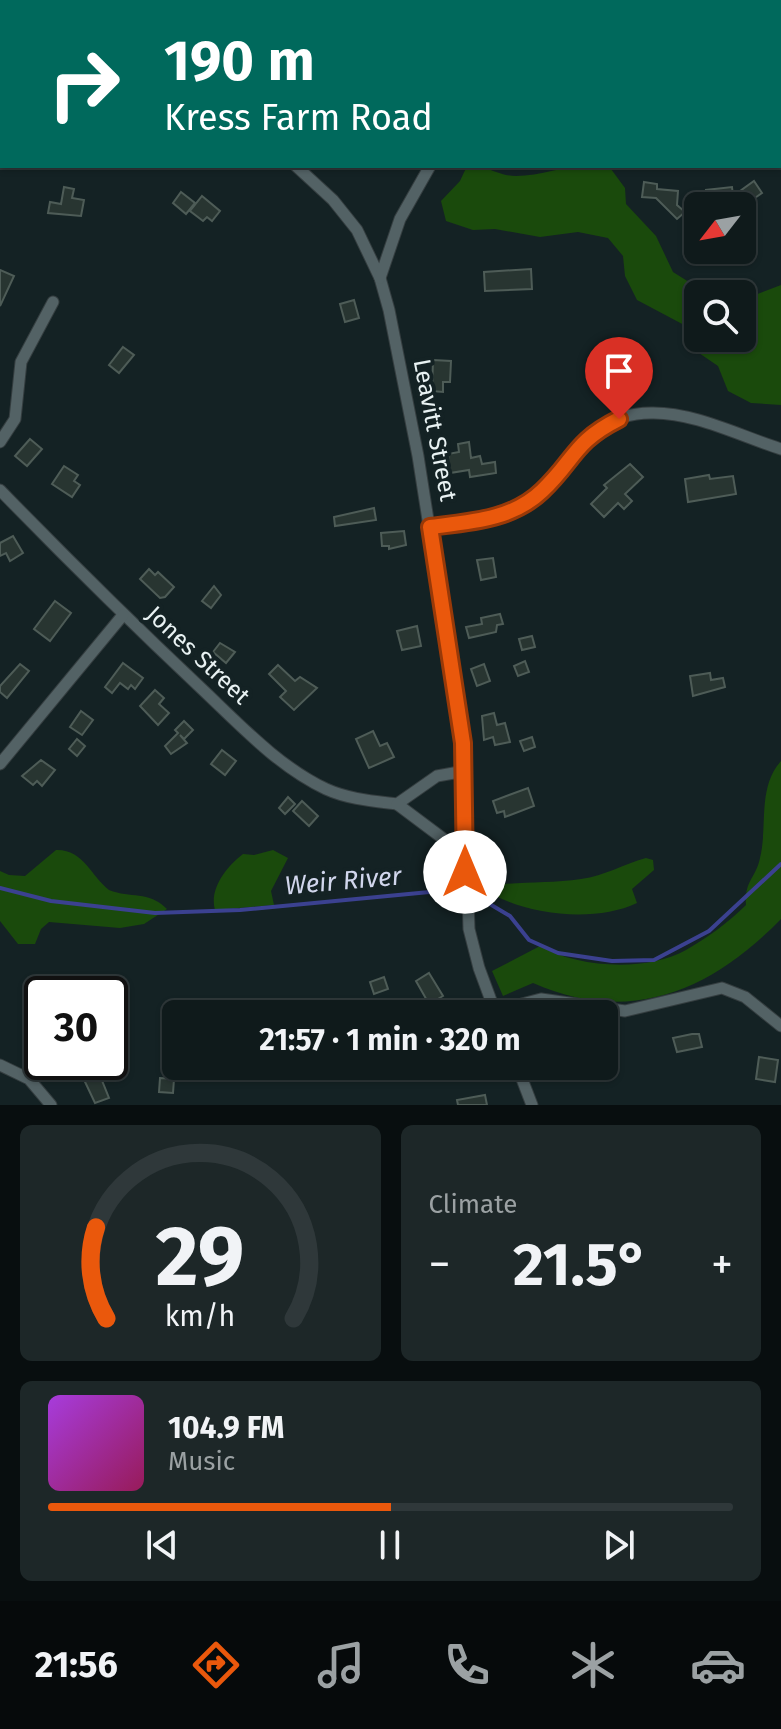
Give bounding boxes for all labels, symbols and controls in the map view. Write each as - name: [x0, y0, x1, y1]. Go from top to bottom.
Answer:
- text: 190 m: [164, 28, 315, 95]
- icon: right: [32, 32, 136, 136]
- text: Kress Farm Road: [164, 96, 433, 140]
- north arrow: [684, 192, 756, 264]
- map controls: [684, 192, 756, 352]
- button: search: [684, 280, 756, 352]
- pin: [585, 337, 653, 419]
- icon: arrive: [597, 349, 641, 393]
- street label: Leavitt Street: [407, 357, 463, 504]
- street label: Jones Street: [140, 600, 256, 710]
- position arrow: [423, 830, 507, 914]
- water label: Weir River: [283, 860, 404, 902]
- speed limit sign: 30: [24, 976, 128, 1080]
- text: 21:57 · 1 min · 320 m: [259, 1022, 521, 1058]
- text: Climate: [429, 1189, 517, 1220]
- text: 29: [156, 1207, 245, 1307]
- text: 21.5°: [513, 1229, 648, 1301]
- text: −: [429, 1238, 451, 1291]
- text: +: [711, 1238, 733, 1291]
- text: km/h: [165, 1299, 236, 1334]
- text: 104.9 FM: [168, 1410, 284, 1446]
- text: Music: [168, 1446, 235, 1477]
- icon: previous: [140, 1523, 184, 1567]
- icon: pause: [368, 1523, 412, 1567]
- icon: next: [597, 1523, 641, 1567]
- icon: directions: [188, 1637, 244, 1693]
- icon: music: [313, 1637, 369, 1693]
- icon: phone: [439, 1637, 495, 1693]
- icon: climate: [565, 1637, 621, 1693]
- icon: car: [690, 1637, 746, 1693]
- text: 21:56: [35, 1643, 118, 1687]

